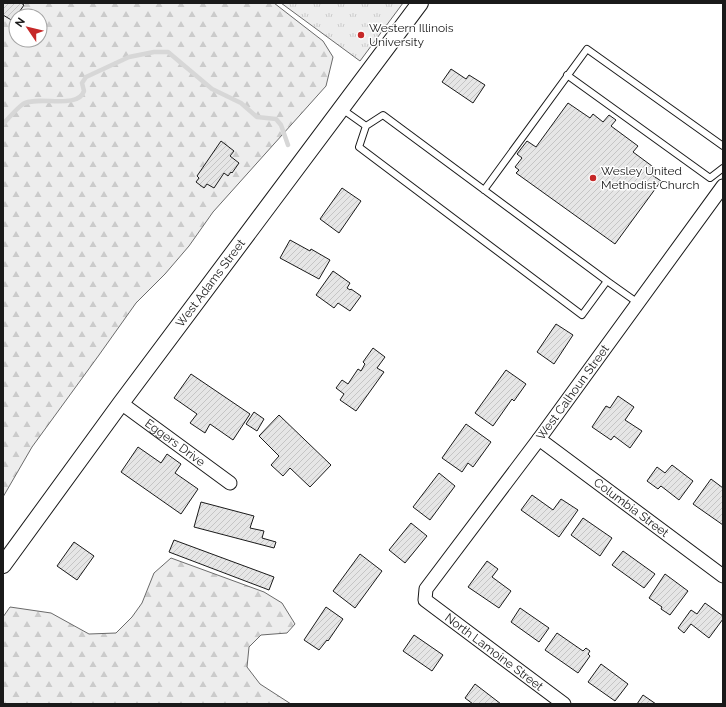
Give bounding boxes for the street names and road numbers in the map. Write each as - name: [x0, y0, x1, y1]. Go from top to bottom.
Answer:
- street label: West Adams Street: [173, 236, 248, 330]
- street label: West Calhoun Street: [534, 342, 612, 443]
- street label: Eggers Drive: [142, 416, 208, 469]
- street label: Columbia Street: [591, 475, 671, 540]
- street label: North Lamoine Street: [442, 611, 546, 693]

